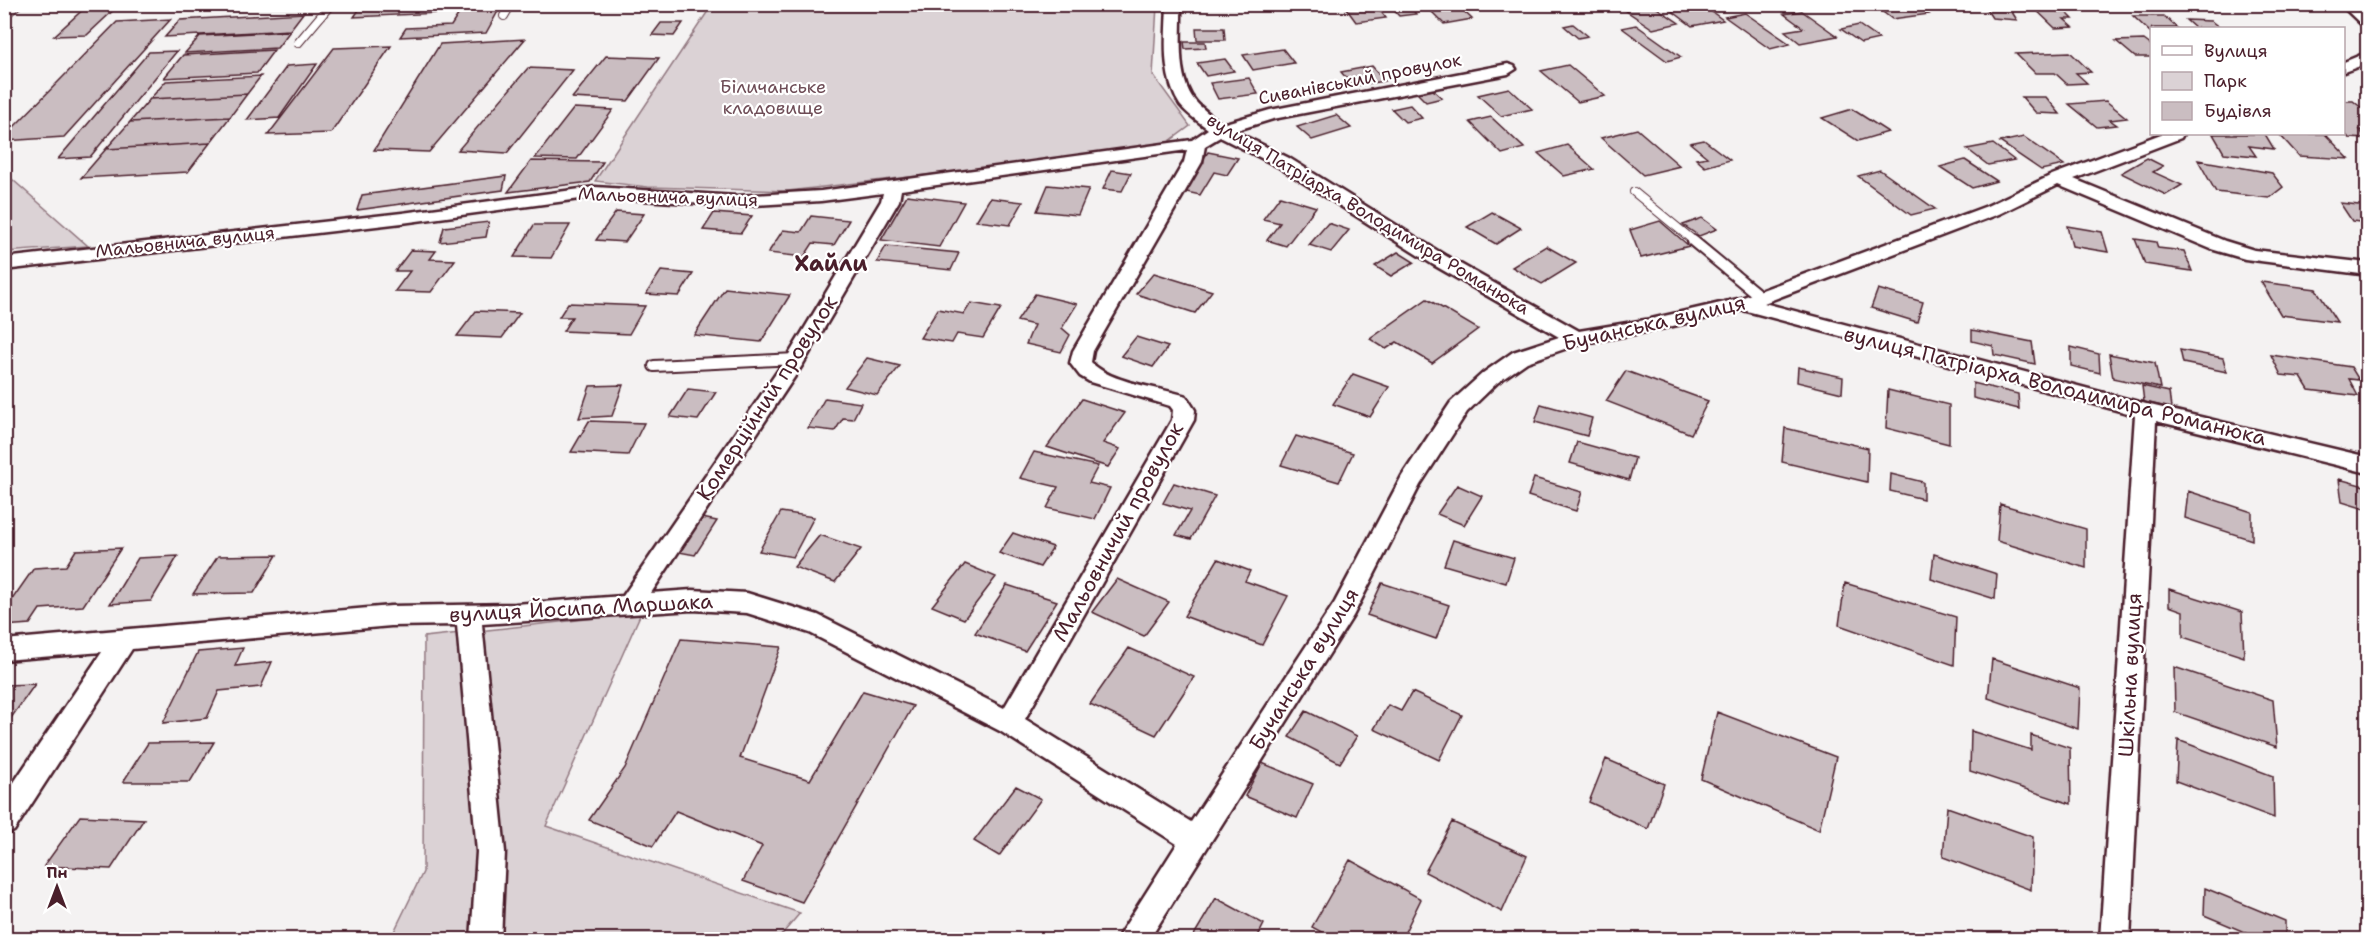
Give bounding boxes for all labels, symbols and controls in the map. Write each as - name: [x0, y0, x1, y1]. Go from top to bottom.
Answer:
- legend: [2150, 27, 2345, 135]
- text: Вулиця: [2204, 39, 2268, 63]
- street label: Сиванівський провулок: [1256, 47, 1464, 110]
- text: Парк: [2204, 69, 2247, 93]
- park label: Біличанське кладовище: [720, 75, 826, 120]
- text: Будівля: [2204, 99, 2272, 123]
- street label: вулиця Патріарха Володимира Романюка: [1202, 108, 1534, 320]
- street label: Мальовнича вулиця: [578, 182, 758, 212]
- street label: Мальовнича вулиця: [94, 221, 276, 263]
- district label: Хайли: [794, 249, 868, 278]
- street label: Бучанська вулиця: [1560, 288, 1748, 358]
- street label: Комерційний провулок: [690, 290, 844, 506]
- street label: вулиця Патріарха Володимира Романюка: [1841, 320, 2269, 452]
- street label: Мальовничий провулок: [1046, 417, 1190, 647]
- street label: Бучанська вулиця: [1243, 582, 1365, 756]
- street label: вулиця Йосипа Маршака: [448, 587, 714, 629]
- street label: Шкільна вулиця: [2112, 592, 2148, 758]
- north arrow: [27, 857, 87, 917]
- text: Пн: [46, 862, 68, 883]

